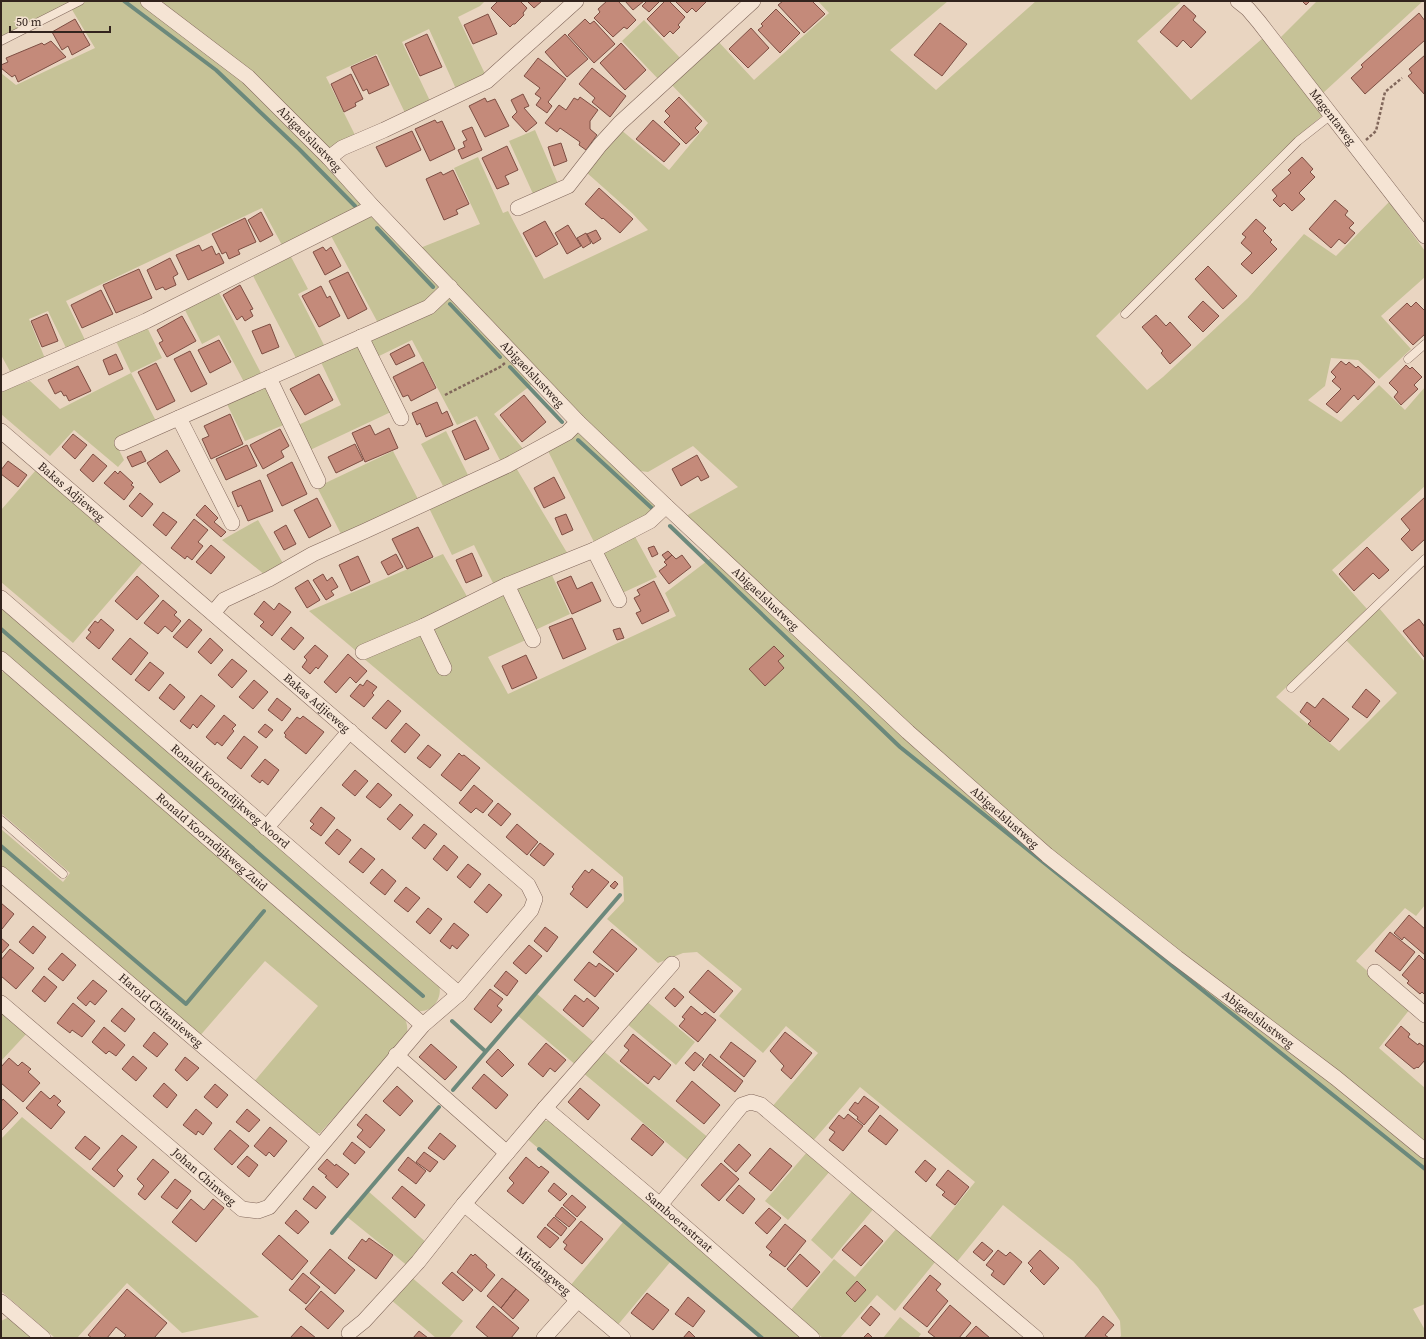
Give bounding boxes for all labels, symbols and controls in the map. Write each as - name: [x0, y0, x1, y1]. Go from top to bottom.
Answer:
- scale bar: [10, 8, 110, 34]
- text: 50 m: [16, 14, 42, 30]
- street label: Magentaweg: [1306, 86, 1360, 148]
- street label: Abigaelslustweg: [274, 103, 346, 175]
- street label: Abigaelslustweg: [497, 337, 568, 411]
- street label: Bakas Adjieweg: [35, 459, 108, 525]
- street label: Abigaelslustweg: [729, 564, 803, 634]
- street label: Bakas Adjieweg: [280, 670, 354, 736]
- street label: Ronald Koorndijkweg Noord: [167, 740, 293, 852]
- street label: Abigaelslustweg: [967, 783, 1042, 852]
- street label: Ronald Koorndijkweg Zuid: [153, 789, 271, 895]
- street label: Harold Chitanieweg: [115, 970, 206, 1051]
- street label: Abigaelslustweg: [1219, 987, 1297, 1052]
- street label: Johan Chinweg: [168, 1144, 240, 1209]
- street label: Samboerastraat: [642, 1188, 716, 1256]
- street label: Mirdangweg: [513, 1243, 574, 1299]

